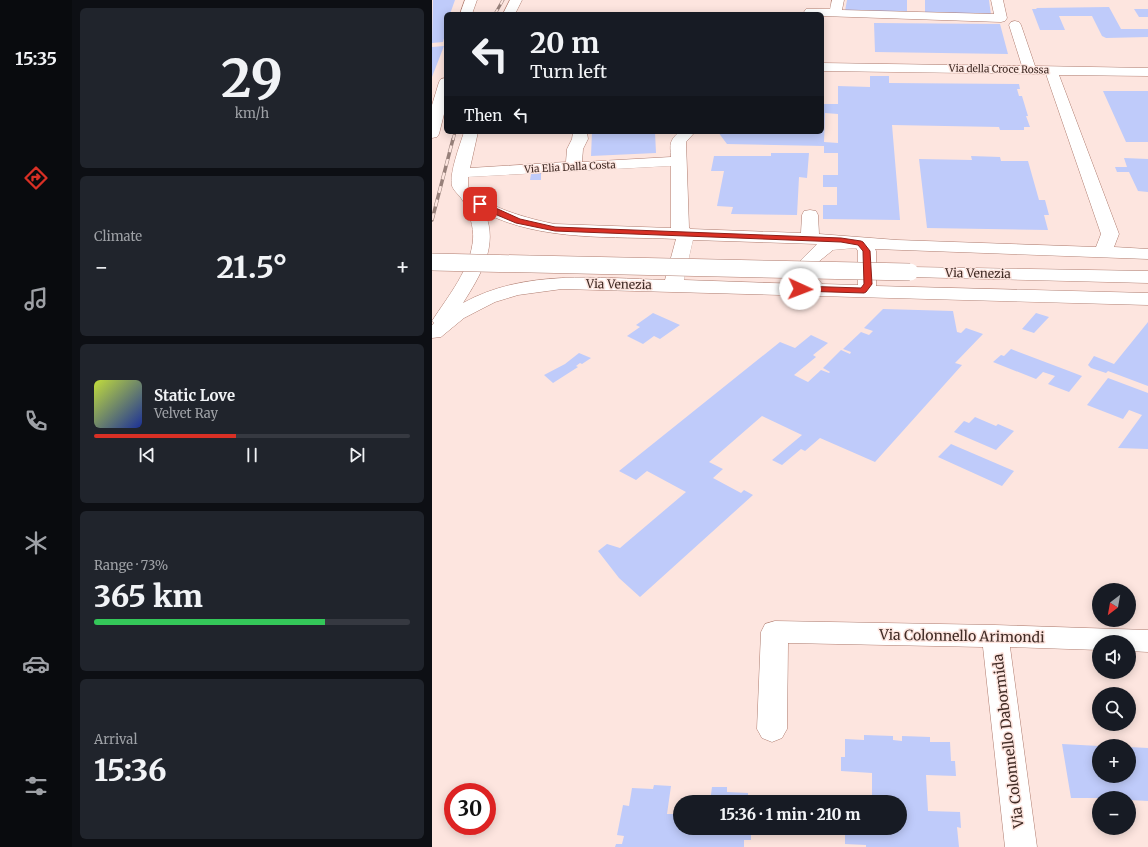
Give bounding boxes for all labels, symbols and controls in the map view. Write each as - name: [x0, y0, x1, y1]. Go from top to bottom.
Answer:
- text: 20 m: [530, 25, 599, 61]
- icon: left: [464, 28, 516, 80]
- text: 29: [221, 46, 283, 111]
- text: 15:35: [15, 47, 57, 70]
- text: Turn left: [530, 60, 607, 83]
- street label: Via della Croce Rossa: [948, 62, 1050, 76]
- icon: left: [510, 104, 532, 126]
- text: km/h: [235, 105, 269, 122]
- text: Then: [464, 106, 502, 125]
- street label: Via Elia Dalla Costa: [523, 158, 617, 176]
- icon: directions: [22, 164, 50, 192]
- pin: [463, 187, 497, 221]
- icon: arrive: [469, 193, 491, 215]
- text: Climate: [94, 228, 142, 245]
- text: 21.5°: [217, 248, 287, 286]
- text: −: [94, 253, 109, 281]
- text: +: [395, 253, 410, 281]
- street label: Via Venezia: [944, 265, 1012, 281]
- position arrow: [779, 268, 821, 310]
- street label: Via Venezia: [585, 276, 653, 292]
- icon: music: [22, 285, 50, 313]
- text: Static Love: [154, 386, 235, 405]
- text: Velvet Ray: [154, 405, 218, 422]
- icon: phone: [22, 407, 50, 435]
- icon: previous: [136, 444, 158, 466]
- icon: pause: [241, 444, 263, 466]
- icon: next: [346, 444, 368, 466]
- icon: climate: [22, 529, 50, 557]
- text: Range · 73%: [94, 557, 168, 574]
- text: 365 km: [94, 577, 203, 615]
- north arrow: [1092, 583, 1136, 627]
- map controls: [1092, 583, 1136, 835]
- street label: Via Colonnello Arimondi: [878, 626, 1045, 646]
- button: sound: [1092, 635, 1136, 679]
- icon: car: [22, 650, 50, 678]
- street label: Via Colonnello Dabormida: [988, 652, 1028, 830]
- button: search: [1092, 687, 1136, 731]
- text: Arrival: [94, 731, 137, 748]
- button: +: [1092, 739, 1136, 783]
- text: 15:36: [94, 751, 166, 789]
- icon: filters: [22, 772, 50, 800]
- speed limit sign: 30: [444, 783, 496, 835]
- button: −: [1092, 791, 1136, 835]
- text: 15:36 · 1 min · 210 m: [720, 805, 860, 824]

